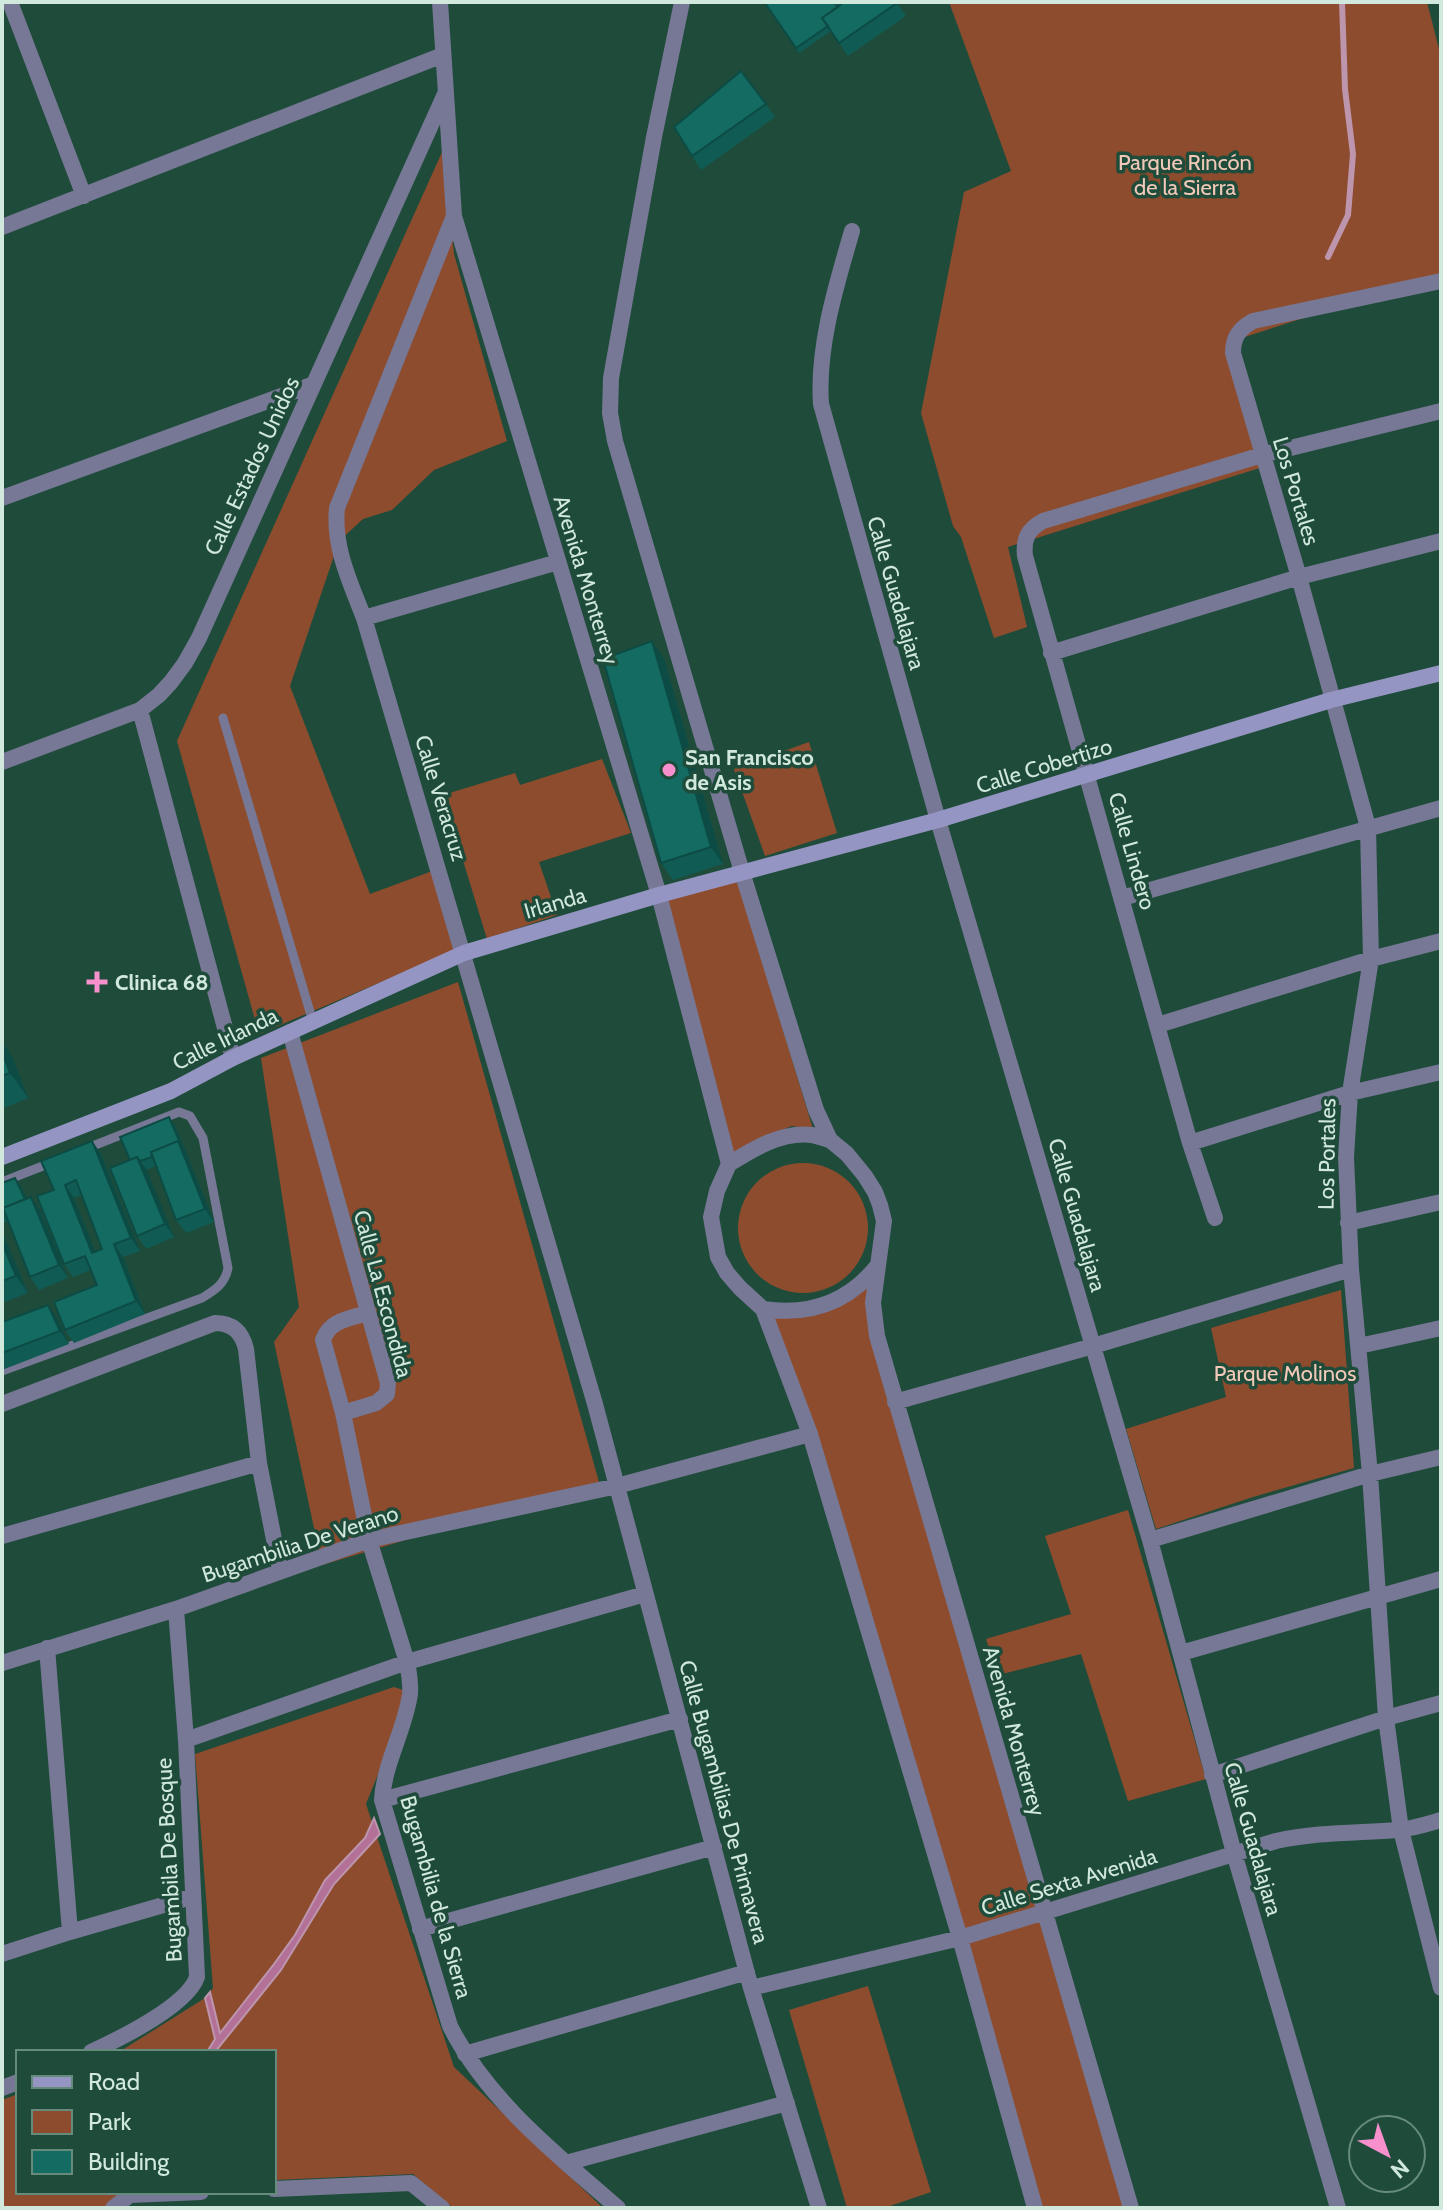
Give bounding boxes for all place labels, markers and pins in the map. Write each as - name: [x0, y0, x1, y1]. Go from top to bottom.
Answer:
- place label: San Francisco de Asis: [685, 744, 814, 796]
- marker: San Francisco de Asis: [660, 761, 678, 779]
- place label: Clinica 68: [115, 969, 208, 996]
- marker: Clinica 68: [86, 971, 108, 993]

